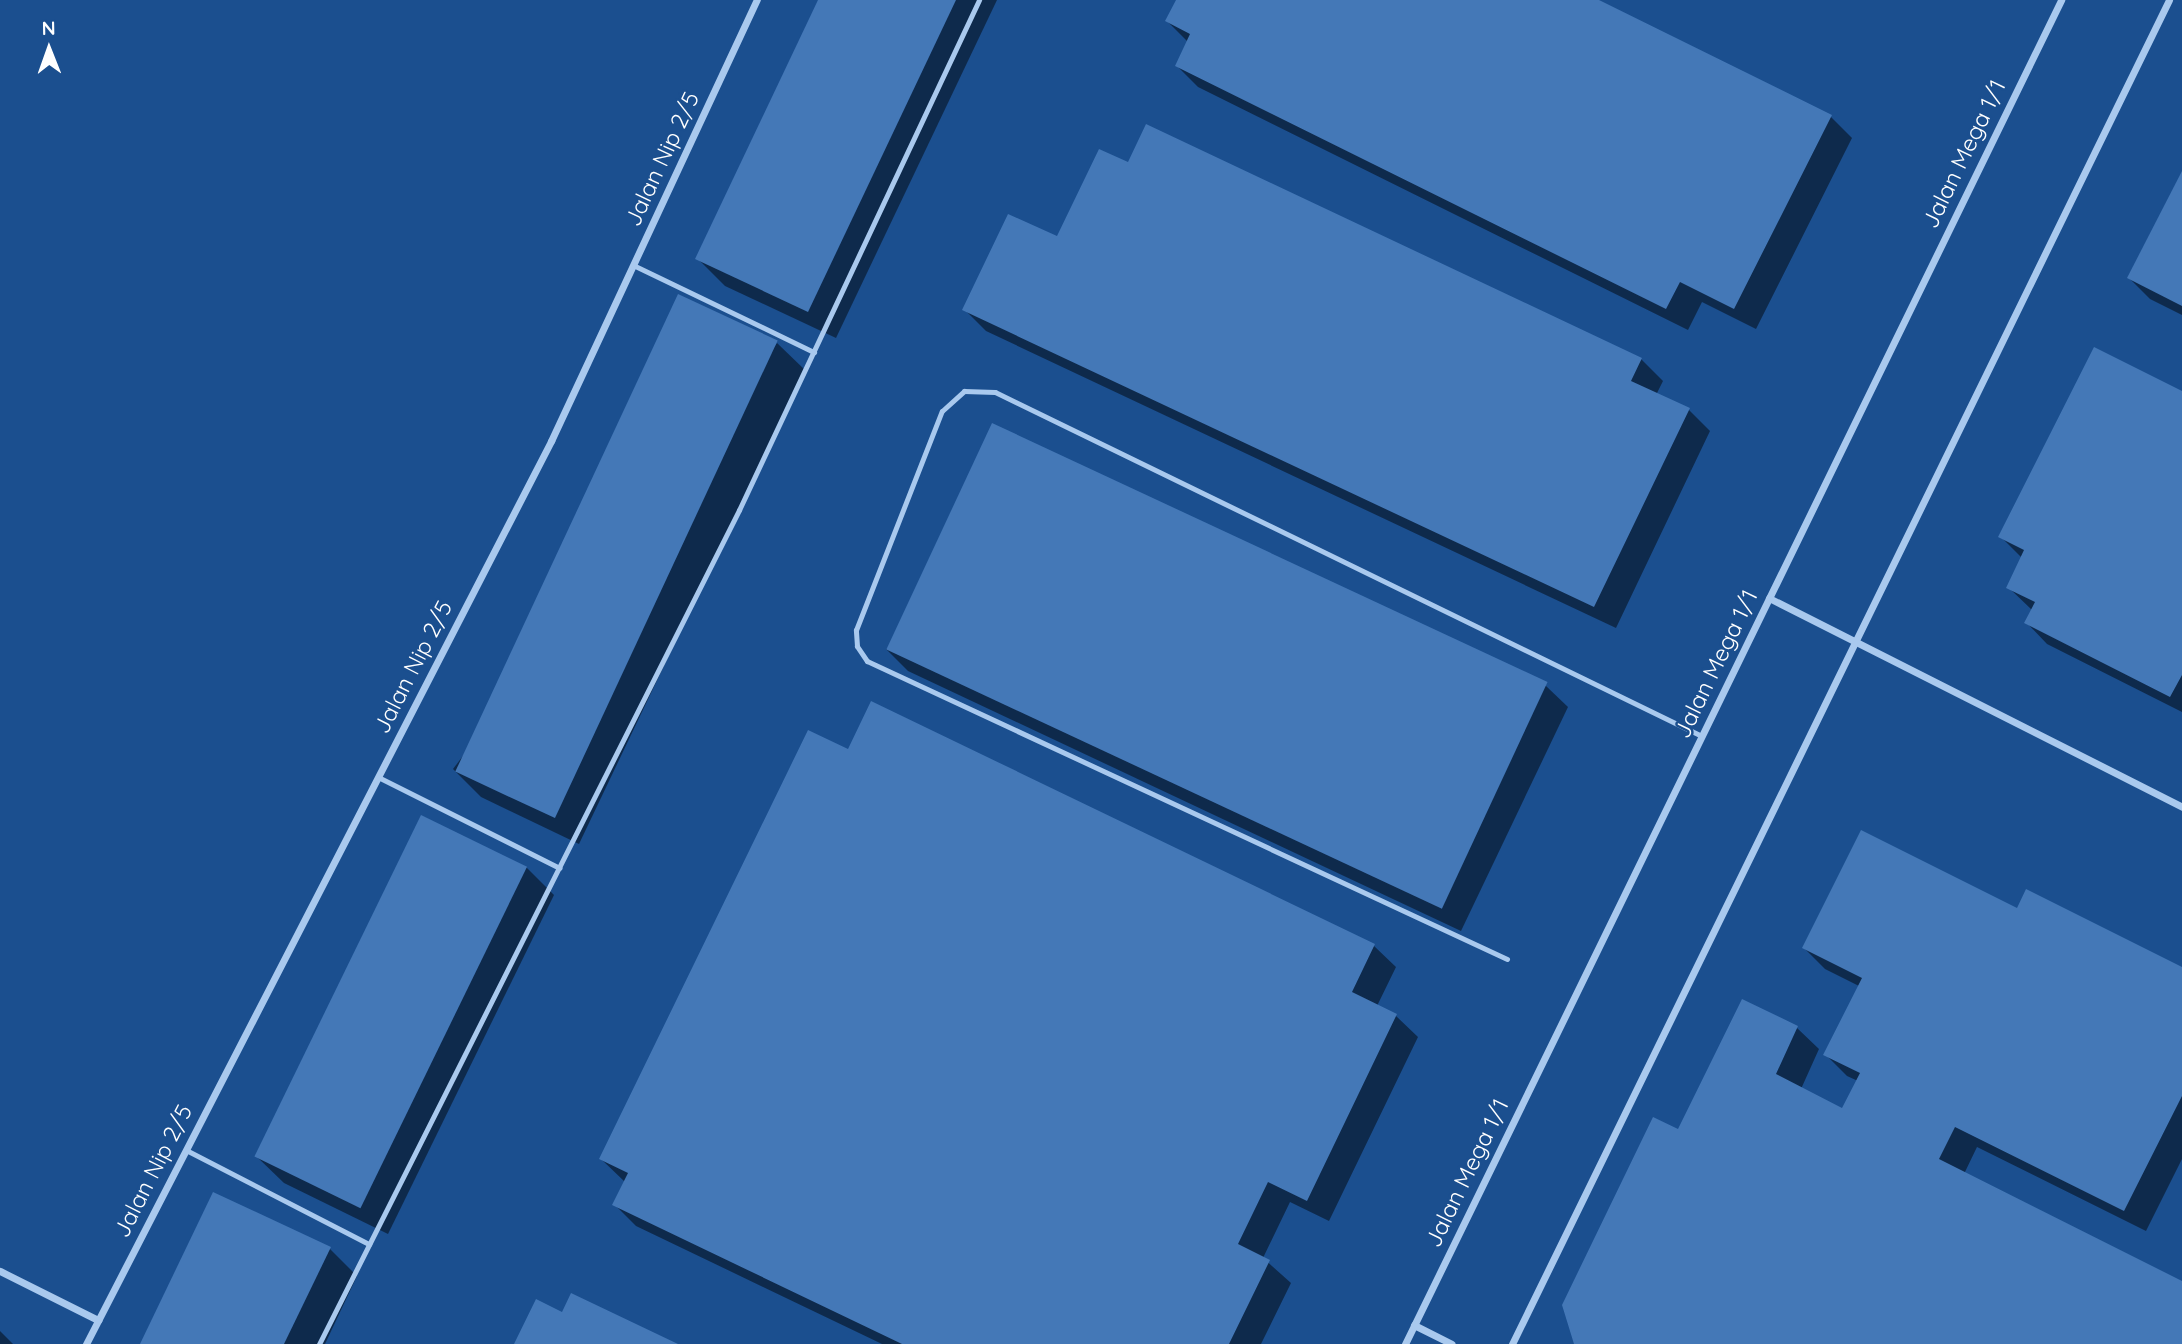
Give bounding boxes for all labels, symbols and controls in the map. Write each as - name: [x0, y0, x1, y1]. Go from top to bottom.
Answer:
- north arrow: [14, 14, 84, 84]
- text: N: [41, 16, 56, 40]
- street label: Jalan Mega 1/1: [1916, 75, 2012, 233]
- street label: Jalan Nip 2/5: [619, 87, 705, 231]
- street label: Jalan Mega 1/1: [1668, 585, 1764, 743]
- street label: Jalan Nip 2/5: [368, 596, 458, 738]
- street label: Jalan Mega 1/1: [1419, 1094, 1515, 1252]
- street label: Jalan Nip 2/5: [108, 1100, 198, 1242]

